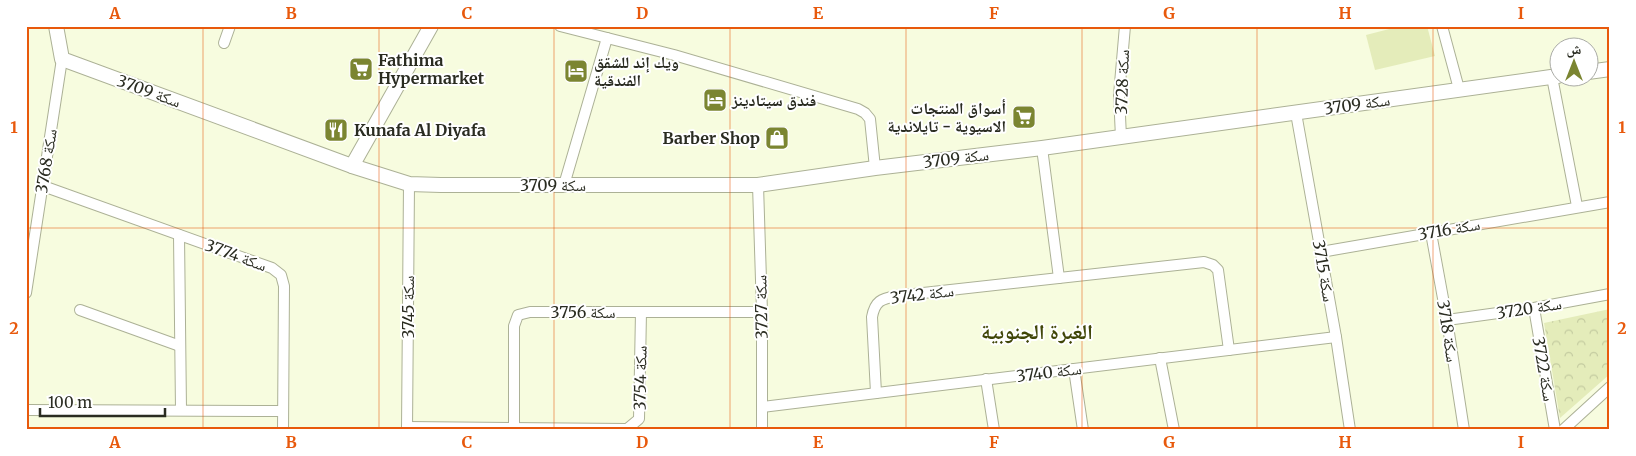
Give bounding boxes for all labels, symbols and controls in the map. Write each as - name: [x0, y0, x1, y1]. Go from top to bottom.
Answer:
- text: A: [108, 3, 121, 23]
- text: B: [285, 3, 297, 23]
- text: C: [462, 3, 472, 23]
- text: D: [636, 3, 648, 23]
- text: E: [813, 3, 824, 23]
- text: F: [989, 3, 999, 23]
- text: G: [1163, 3, 1175, 23]
- text: H: [1338, 3, 1352, 23]
- text: I: [1518, 3, 1524, 23]
- north arrow: [1548, 38, 1598, 88]
- text: ش: [1567, 40, 1582, 58]
- street label: سكة 3728: [1111, 49, 1133, 115]
- place label: Fathima Hypermarket: [378, 50, 485, 88]
- place label: ويك إند للشقق الفندقية: [594, 52, 679, 90]
- supermarket icon: Fathima Hypermarket: [348, 56, 374, 82]
- hotel icon: ويك إند للشقق الفندقية: [563, 58, 589, 84]
- street label: سكة 3709: [114, 70, 184, 112]
- hotel icon: فندق سيتادينز: [702, 87, 728, 113]
- street label: سكة 3709: [1323, 89, 1391, 119]
- place label: فندق سيتادينز: [731, 90, 816, 110]
- place label: أسواق المنتجات الاسيوية - تايلاندية: [887, 98, 1006, 136]
- supermarket icon: أسواق المنتجات الاسيوية - تايلاندية: [1011, 104, 1037, 130]
- text: 1: [10, 117, 18, 137]
- restaurant icon: Kunafa Al Diyafa: [323, 117, 349, 143]
- text: 1: [1618, 117, 1626, 137]
- place label: Kunafa Al Diyafa: [354, 120, 486, 140]
- shop icon: Barber Shop: [764, 125, 790, 151]
- street label: سكة 3768: [31, 127, 61, 195]
- place label: Barber Shop: [663, 128, 760, 148]
- street label: سكة 3709: [922, 144, 990, 172]
- street label: سكة 3709: [520, 175, 586, 195]
- street label: سكة 3716: [1416, 214, 1482, 244]
- street label: سكة 3774: [202, 235, 270, 275]
- street label: سكة 3715: [1309, 239, 1339, 303]
- street label: سكة 3745: [398, 275, 418, 339]
- street label: سكة 3727: [750, 275, 772, 339]
- street label: سكة 3742: [889, 280, 955, 308]
- street label: سكة 3720: [1495, 293, 1563, 323]
- street label: سكة 3718: [1433, 299, 1463, 363]
- street label: سكة 3756: [551, 302, 615, 322]
- text: 2: [9, 318, 19, 338]
- district label: الغبرة الجنوبية: [981, 318, 1093, 345]
- text: 2: [1617, 318, 1627, 338]
- street label: سكة 3722: [1528, 335, 1560, 403]
- street label: سكة 3754: [629, 345, 651, 411]
- street label: سكة 3740: [1015, 358, 1083, 386]
- scale bar: [40, 386, 165, 418]
- text: 100 m: [48, 393, 92, 412]
- text: A: [108, 432, 121, 452]
- text: B: [285, 432, 297, 452]
- text: C: [462, 432, 472, 452]
- text: D: [636, 432, 648, 452]
- text: E: [813, 432, 824, 452]
- text: F: [989, 432, 999, 452]
- text: G: [1163, 432, 1175, 452]
- text: H: [1338, 432, 1352, 452]
- text: I: [1518, 432, 1524, 452]

